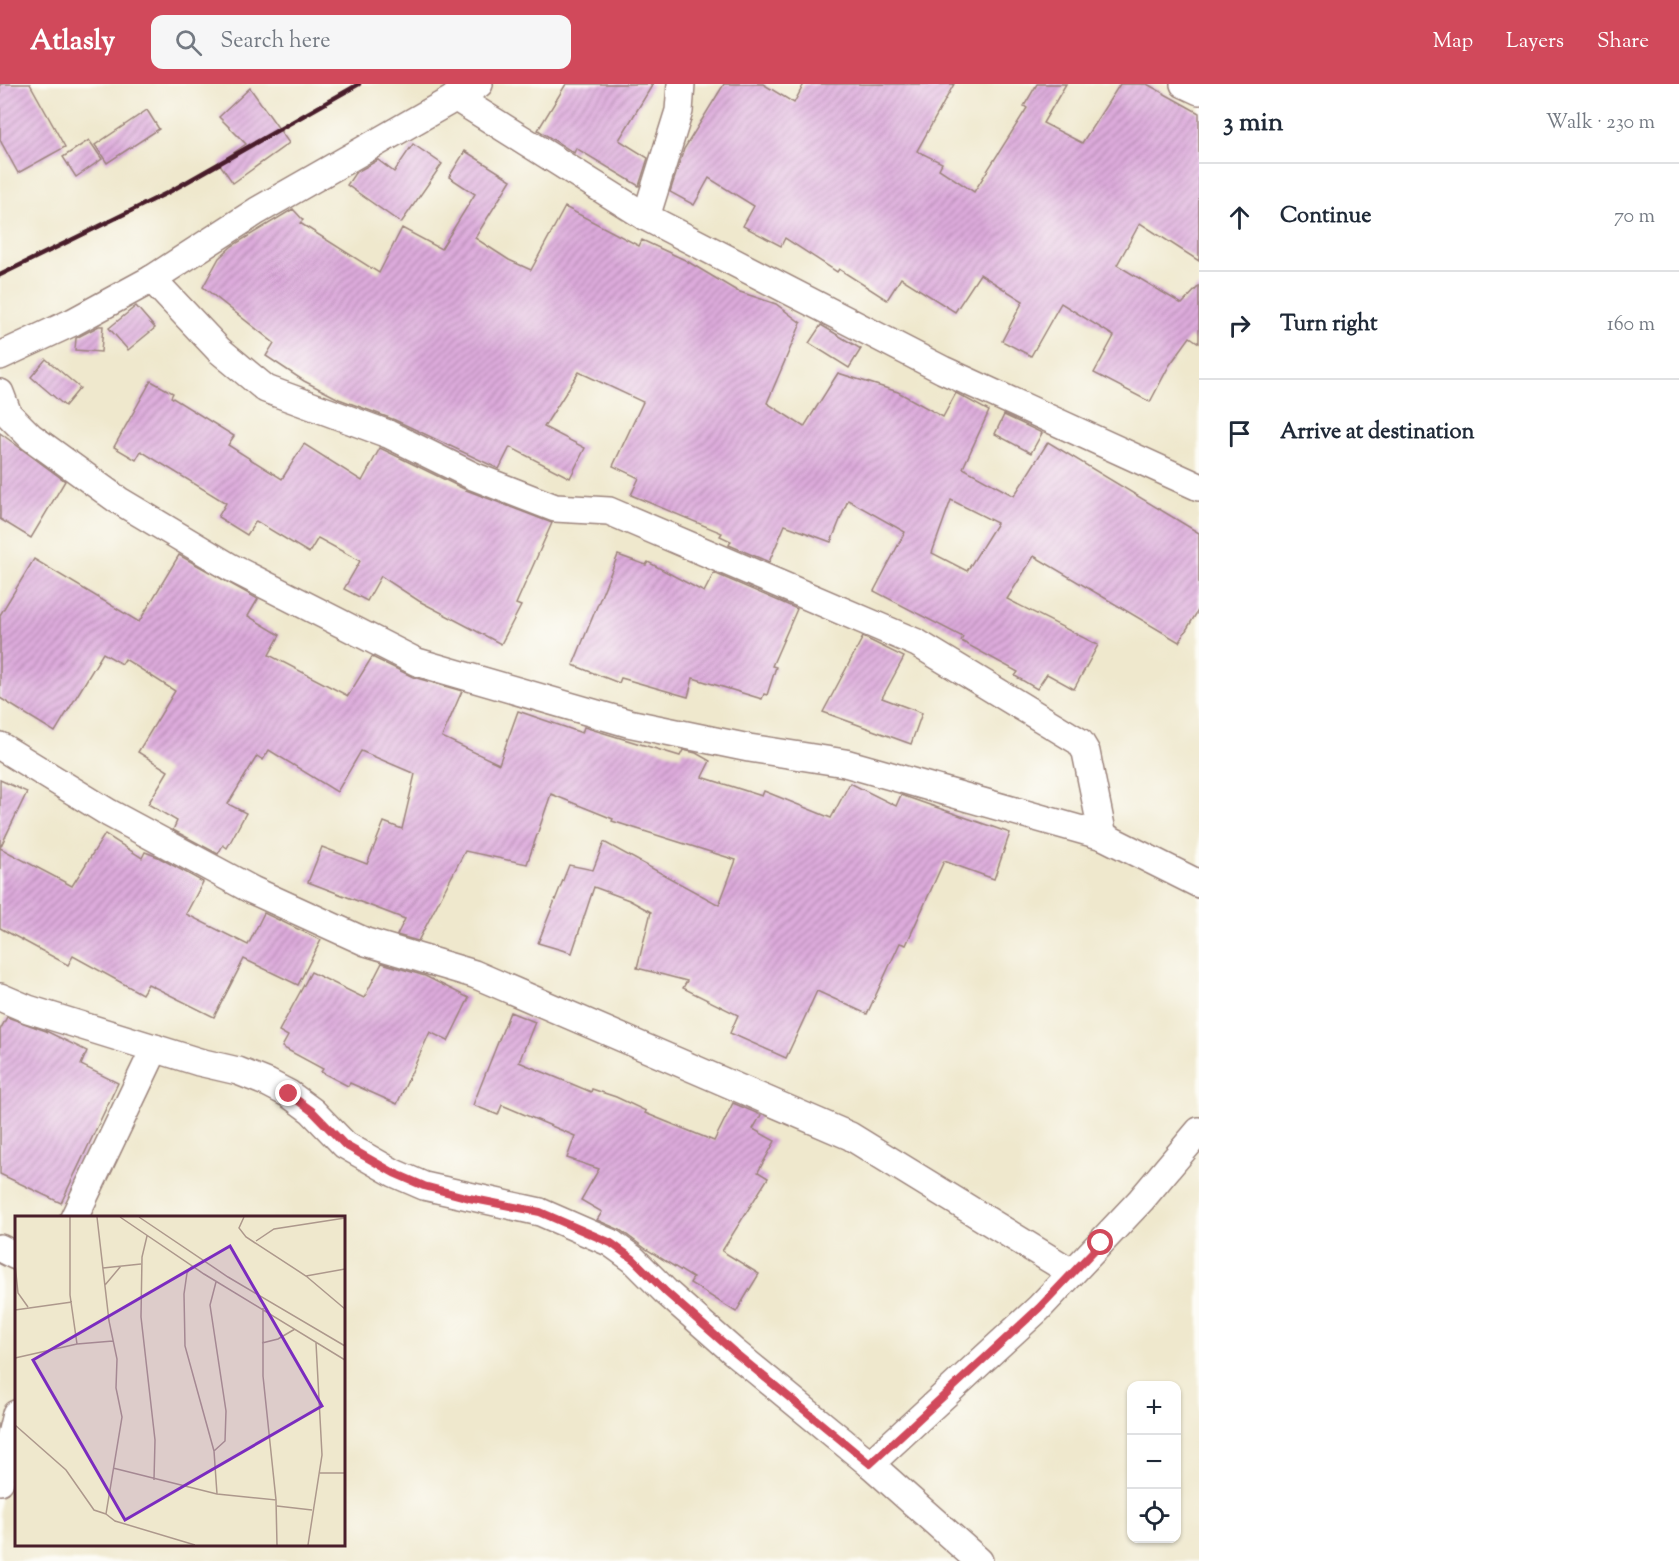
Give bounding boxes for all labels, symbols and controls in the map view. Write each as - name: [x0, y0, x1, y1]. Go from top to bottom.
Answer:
- search box: [151, 15, 571, 69]
- text: Atlasly: [30, 22, 115, 62]
- icon: search: [172, 26, 205, 59]
- text: Search here: [220, 26, 331, 58]
- text: Map: [1433, 27, 1473, 57]
- text: Layers: [1506, 27, 1564, 57]
- text: Share: [1597, 27, 1649, 57]
- text: 3 min: [1223, 105, 1283, 142]
- text: Walk · 230 m: [1546, 109, 1655, 138]
- icon: ahead: [1223, 201, 1256, 234]
- text: Continue: [1280, 201, 1371, 233]
- text: 70 m: [1614, 203, 1655, 232]
- icon: right: [1223, 309, 1256, 342]
- text: Turn right: [1280, 309, 1377, 341]
- text: 160 m: [1607, 311, 1655, 340]
- icon: arrive: [1223, 417, 1256, 450]
- text: Arrive at destination: [1280, 417, 1475, 449]
- route end: [275, 1080, 301, 1106]
- inset map: [15, 1216, 345, 1546]
- route start: [1087, 1229, 1113, 1255]
- map controls: [1127, 1381, 1181, 1543]
- button: +: [1127, 1381, 1181, 1435]
- button: −: [1127, 1435, 1181, 1489]
- button: locate: [1127, 1489, 1181, 1543]

